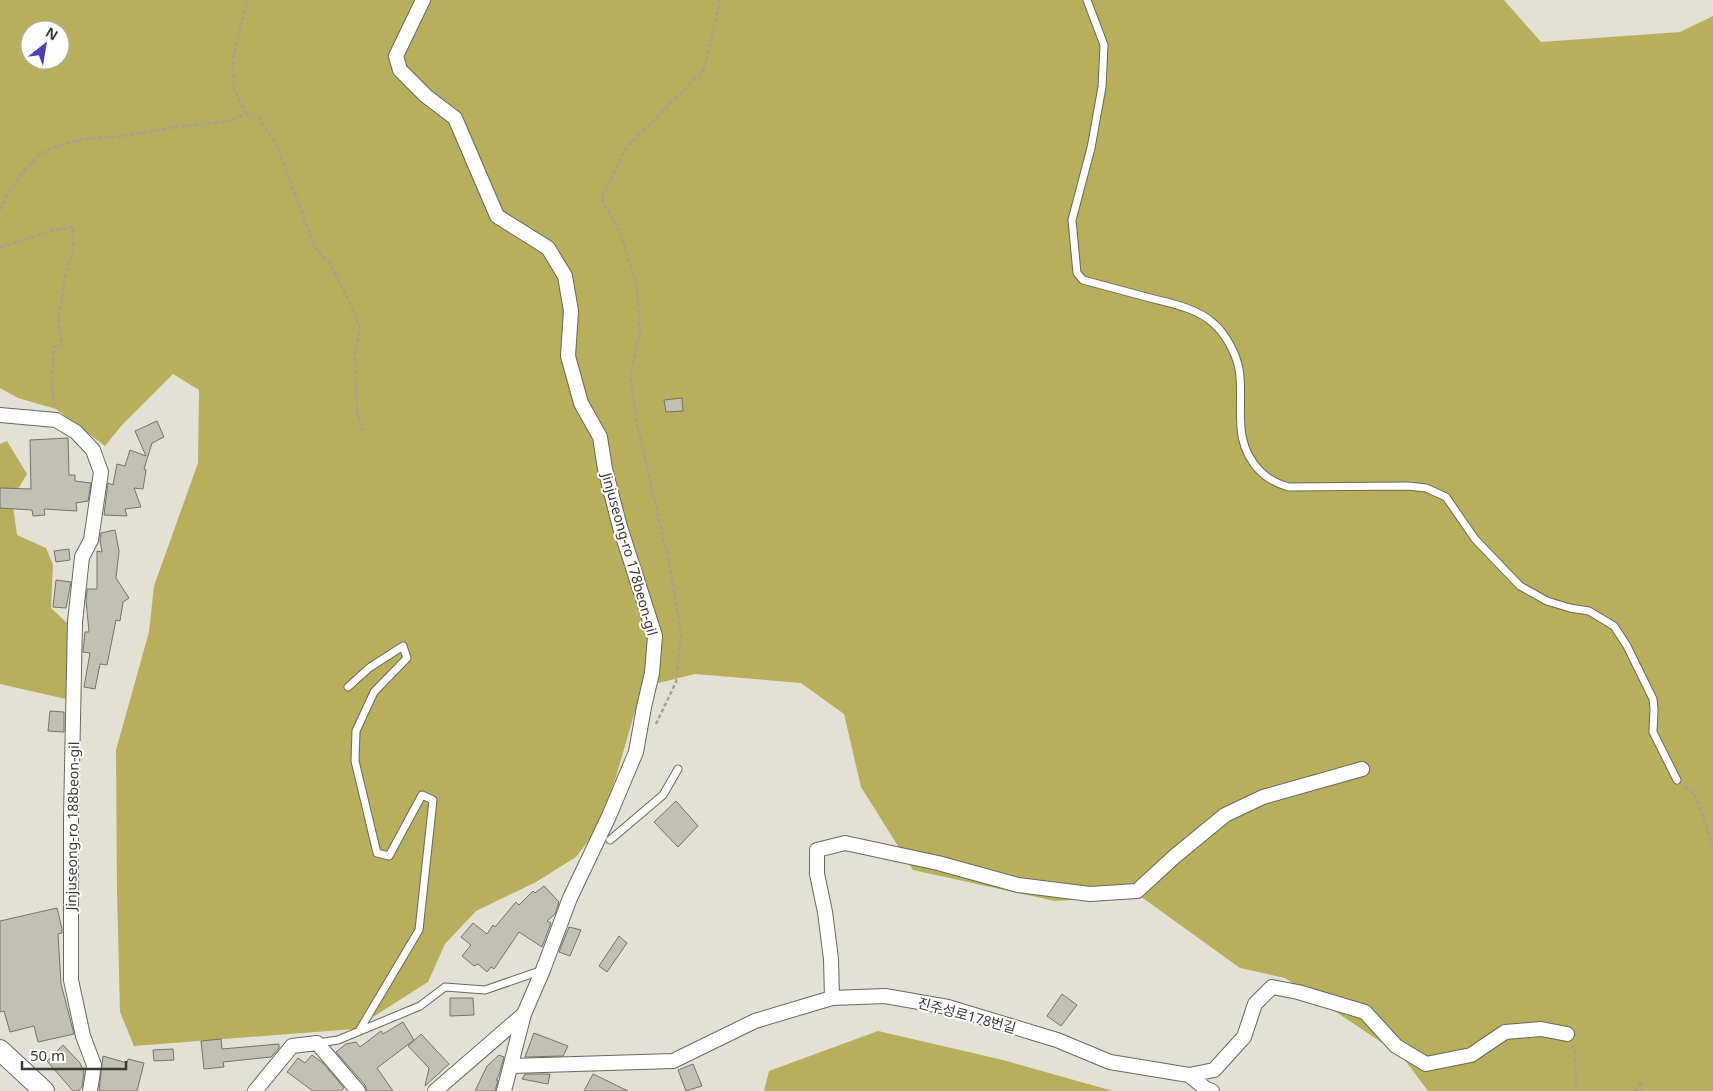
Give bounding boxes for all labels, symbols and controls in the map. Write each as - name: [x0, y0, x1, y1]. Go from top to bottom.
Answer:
- north arrow: [20, 20, 70, 70]
- text: N: [42, 22, 62, 45]
- street label: Jinjuseong-ro 178beon-gil: [597, 468, 662, 638]
- street label: Jinjuseong-ro 188beon-gil: [61, 741, 83, 913]
- street label: 진주성로178번길: [916, 993, 1018, 1037]
- scale bar: [22, 1038, 126, 1070]
- text: 50 m: [30, 1045, 65, 1065]

